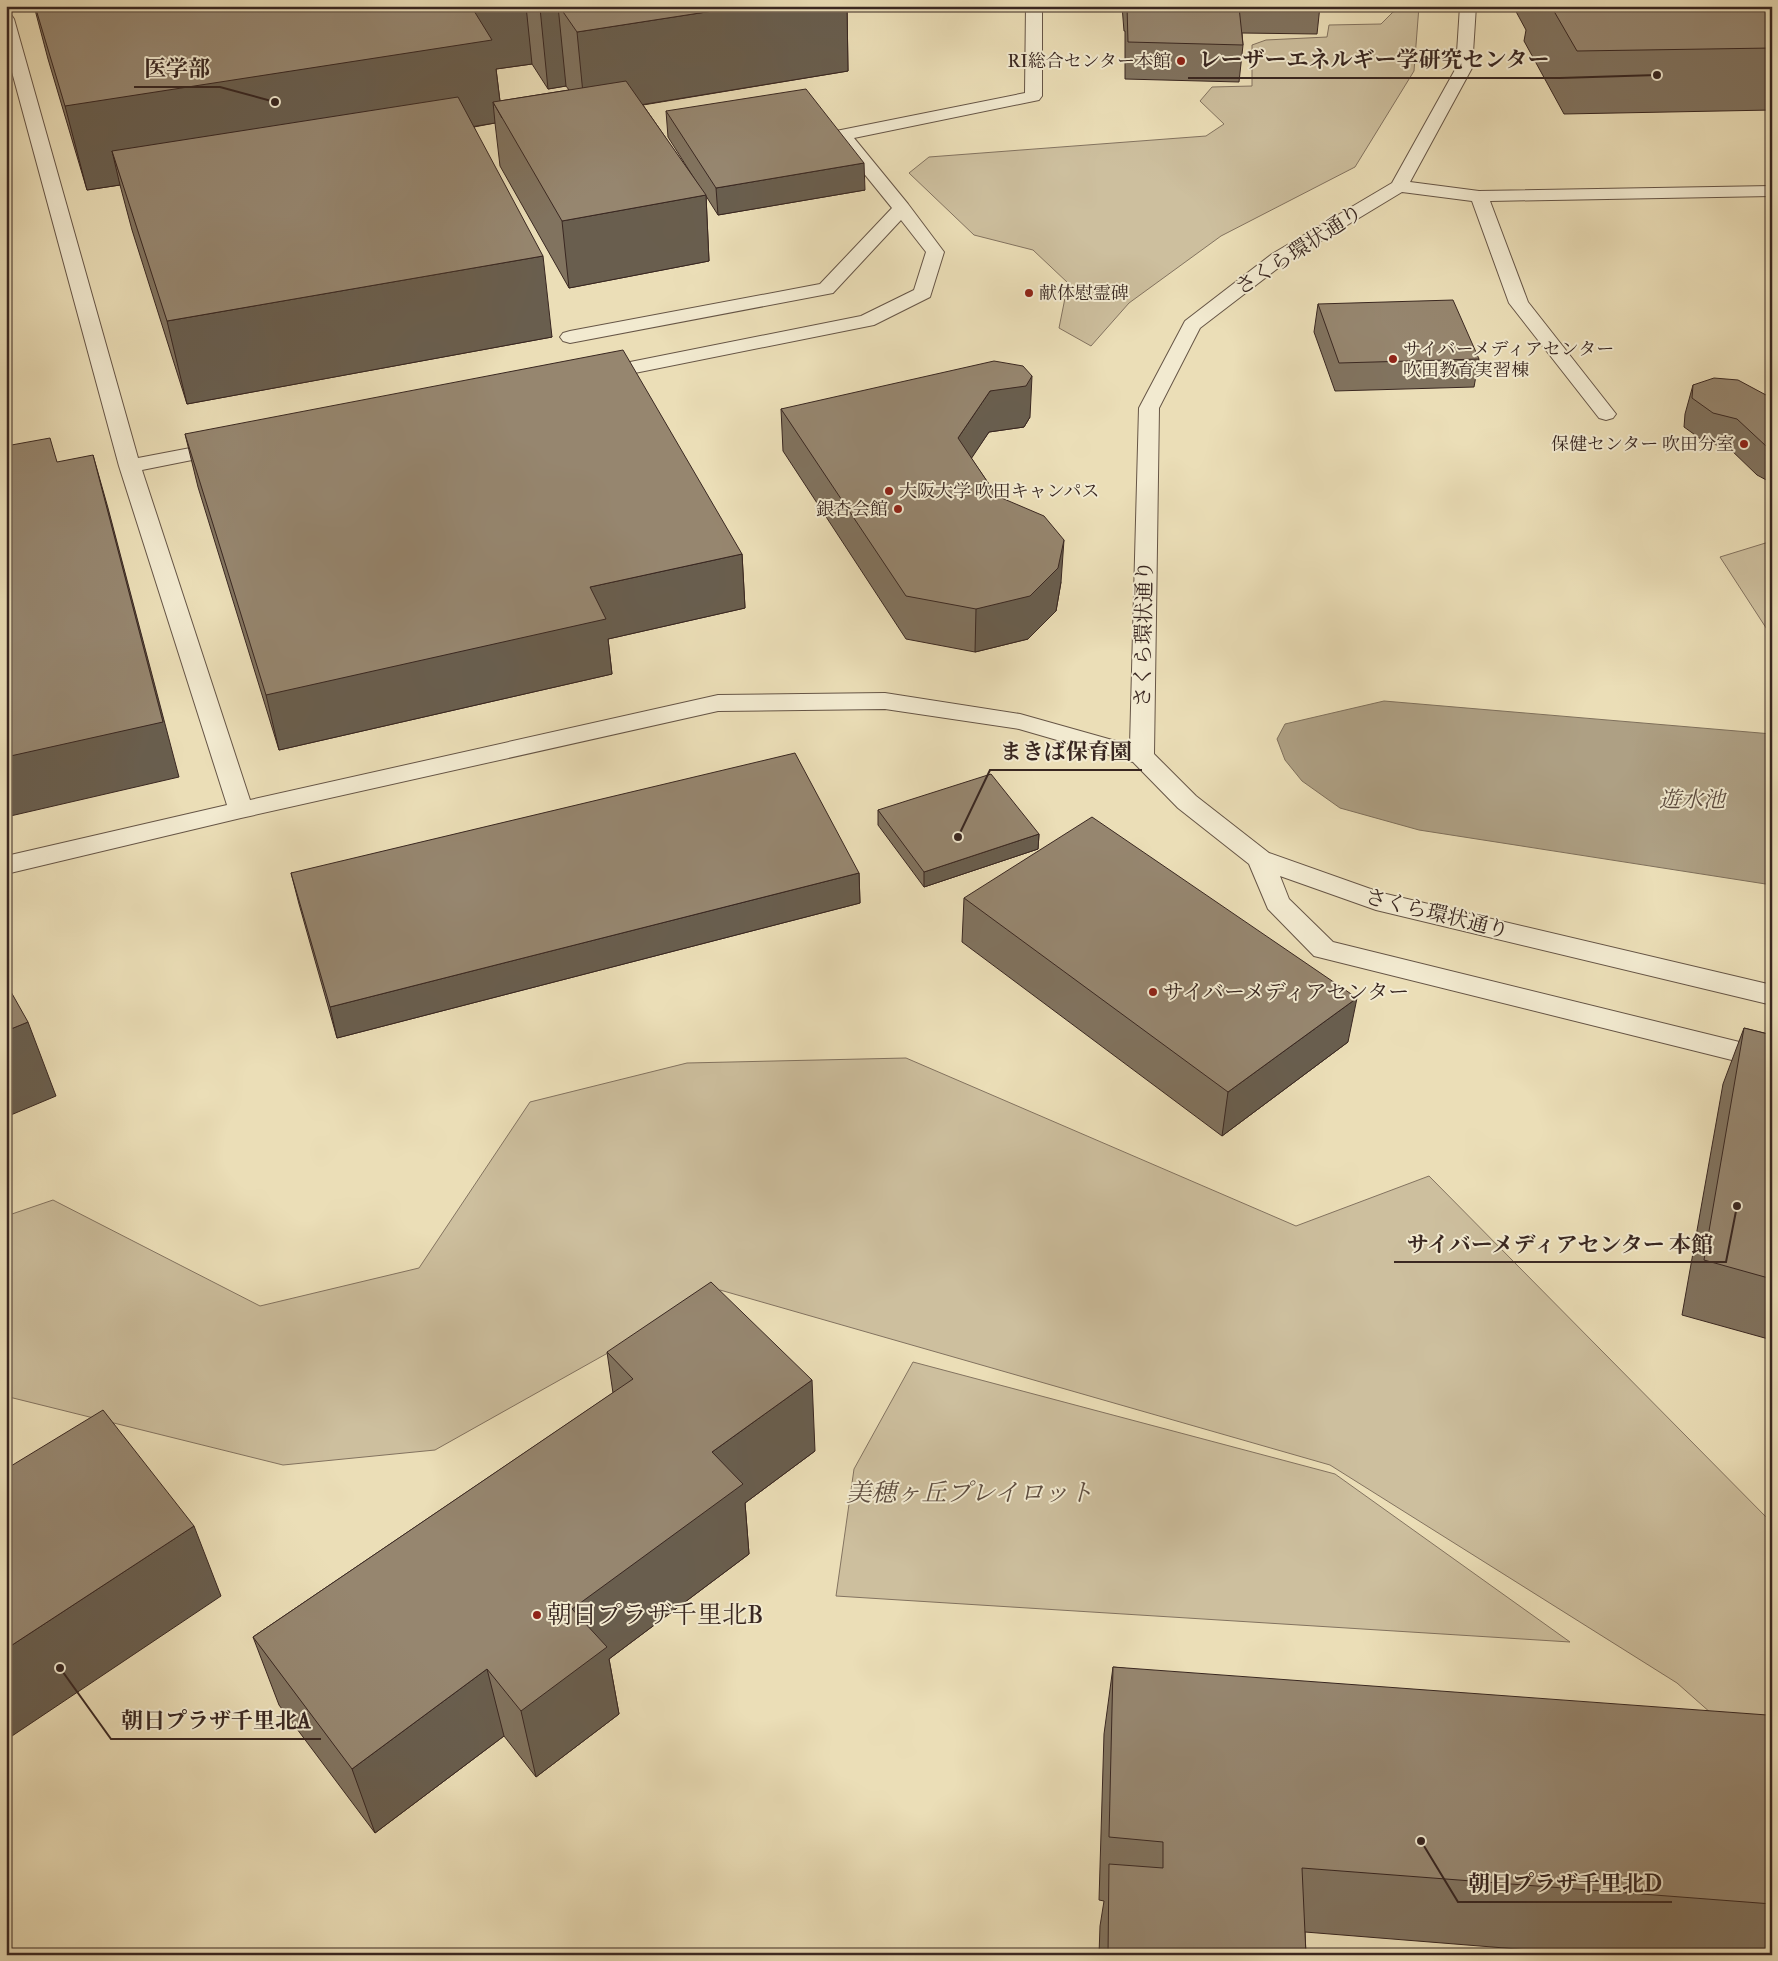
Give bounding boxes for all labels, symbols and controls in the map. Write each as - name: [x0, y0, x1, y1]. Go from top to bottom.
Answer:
- callout: レーザーエネルギー学研究センター: [1188, 41, 1560, 78]
- text: レーザーエネルギー学研究センター: [1198, 46, 1550, 74]
- callout: 医学部: [134, 50, 220, 87]
- place label: RI総合センター本館: [1008, 50, 1171, 73]
- text: 医学部: [144, 55, 210, 83]
- marker: RI総合センター本館: [1175, 55, 1187, 67]
- street label: さくら環状通り: [1230, 199, 1368, 301]
- place label: 献体慰霊碑: [1039, 282, 1129, 305]
- marker: 献体慰霊碑: [1023, 287, 1035, 299]
- place label: サイバーメディアセンター 吹田教育実習棟: [1403, 338, 1614, 382]
- marker: サイバーメディアセンター 吹田教育実習棟: [1387, 353, 1399, 365]
- place label: 保健センター 吹田分室: [1551, 433, 1734, 456]
- marker: 保健センター 吹田分室: [1738, 438, 1750, 450]
- place label: 大阪大学 吹田キャンパス: [899, 480, 1100, 503]
- marker: 大阪大学 吹田キャンパス: [883, 485, 895, 497]
- place label: 銀杏会館: [816, 498, 888, 521]
- marker: 銀杏会館: [892, 503, 904, 515]
- street label: さくら環状通り: [1129, 560, 1159, 708]
- callout: まきば保育園: [990, 733, 1142, 770]
- text: まきば保育園: [1000, 738, 1132, 766]
- water label: 遊水池: [1659, 786, 1728, 814]
- street label: さくら環状通り: [1362, 883, 1512, 945]
- place label: サイバーメディアセンター: [1163, 979, 1409, 1006]
- marker: サイバーメディアセンター: [1147, 986, 1159, 998]
- callout: サイバーメディアセンター 本館: [1394, 1225, 1726, 1262]
- text: サイバーメディアセンター 本館: [1407, 1231, 1713, 1259]
- park label: 美穂ヶ丘プレイロット: [846, 1478, 1094, 1509]
- place label: 朝日プラザ千里北B: [547, 1600, 763, 1631]
- marker: 朝日プラザ千里北B: [531, 1609, 543, 1621]
- callout: 朝日プラザ千里北A: [111, 1702, 321, 1739]
- text: 朝日プラザ千里北A: [121, 1707, 312, 1735]
- callout: 朝日プラザ千里北D: [1458, 1865, 1672, 1902]
- text: 朝日プラザ千里北D: [1468, 1870, 1662, 1898]

